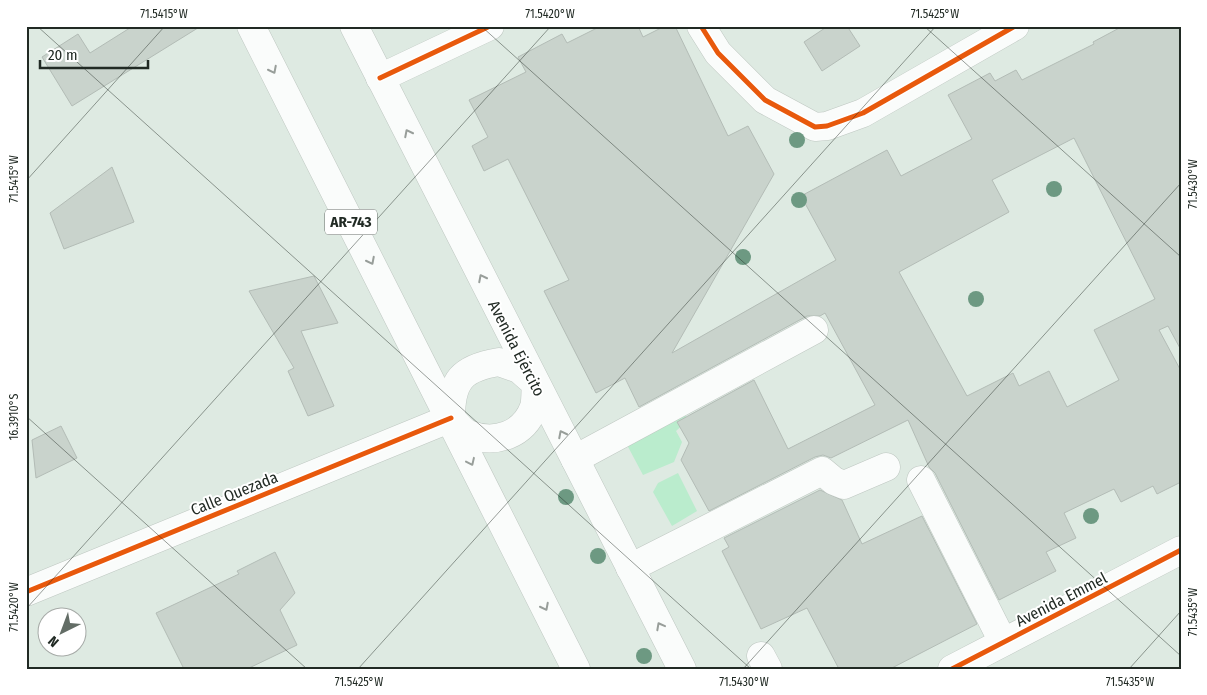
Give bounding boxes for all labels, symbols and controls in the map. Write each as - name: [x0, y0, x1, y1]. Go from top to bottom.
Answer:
- text: 71.5415°W: [140, 7, 188, 21]
- text: 71.5420°W: [525, 7, 575, 21]
- text: 71.5425°W: [911, 7, 959, 21]
- scale bar: [40, 38, 148, 70]
- text: 20 m: [48, 46, 78, 64]
- one-way arrow: [267, 64, 277, 73]
- one-way arrow: [404, 129, 414, 138]
- text: 71.5415°W: [7, 155, 21, 203]
- text: 71.5430°W: [1186, 159, 1200, 209]
- road number: AR-743: [325, 210, 377, 234]
- one-way arrow: [365, 256, 375, 265]
- one-way arrow: [478, 274, 488, 283]
- street label: Avenida Ejército: [484, 297, 549, 399]
- text: 16.3910°S: [7, 394, 21, 440]
- one-way arrow: [558, 430, 568, 439]
- one-way arrow: [465, 457, 476, 466]
- street label: Calle Quezada: [188, 467, 281, 520]
- street label: Avenida Emmel: [1012, 568, 1110, 631]
- text: 71.5420°W: [7, 582, 21, 632]
- text: 71.5435°W: [1186, 588, 1200, 636]
- one-way arrow: [539, 602, 549, 611]
- north arrow: [38, 608, 88, 658]
- one-way arrow: [656, 622, 666, 631]
- text: N: [45, 632, 62, 650]
- text: 71.5425°W: [335, 675, 383, 689]
- text: 71.5430°W: [719, 675, 769, 689]
- text: 71.5435°W: [1106, 675, 1154, 689]

